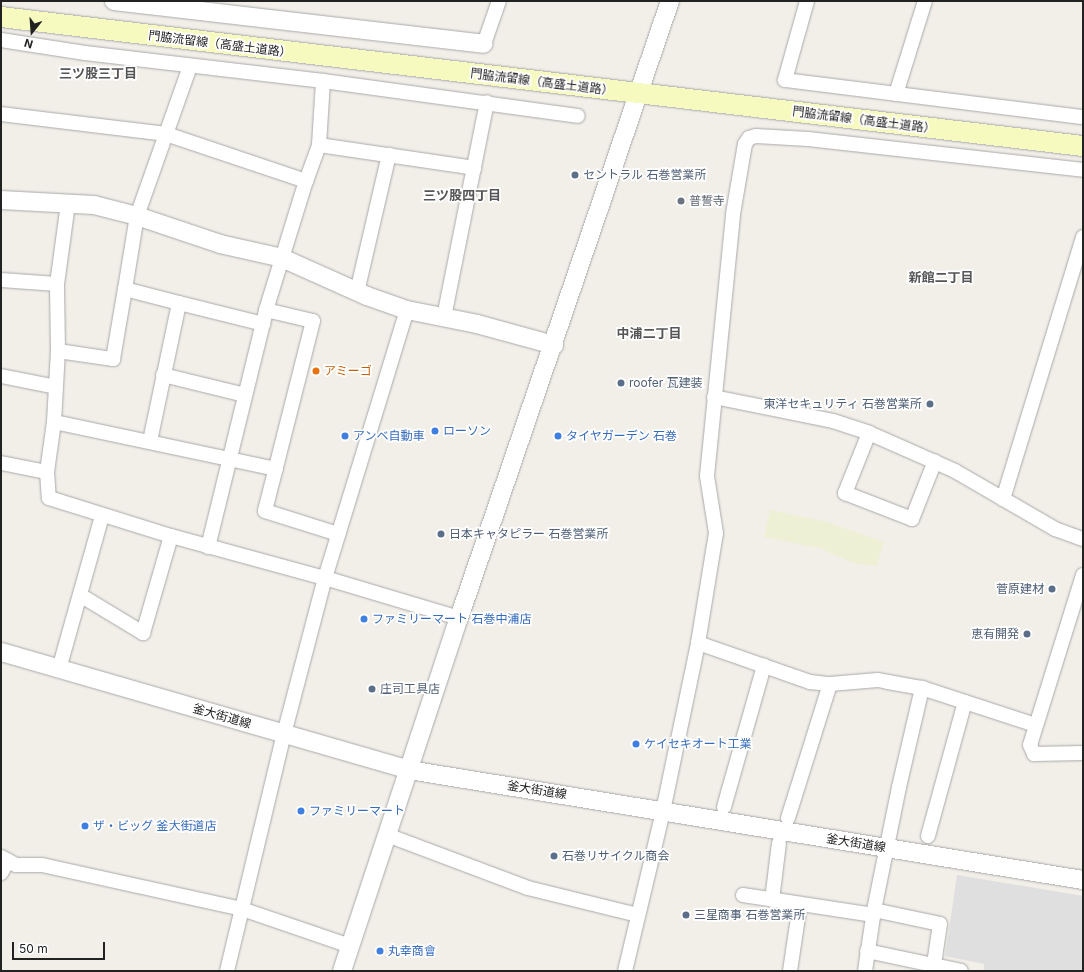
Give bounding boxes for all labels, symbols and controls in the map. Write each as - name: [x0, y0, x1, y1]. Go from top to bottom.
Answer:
- north arrow: [12, 12, 52, 52]
- street label: 門脇流留線（高盛土道路）: [148, 28, 292, 60]
- text: N: [22, 36, 35, 51]
- district label: 三ツ股三丁目: [59, 65, 137, 81]
- street label: 門脇流留線（高盛土道路）: [470, 66, 614, 98]
- street label: 門脇流留線（高盛土道路）: [792, 104, 936, 136]
- place label: セントラル 石巻営業所: [583, 168, 706, 182]
- marker: セントラル 石巻営業所: [570, 170, 580, 180]
- district label: 三ツ股四丁目: [423, 187, 501, 203]
- place label: 普誓寺: [689, 194, 725, 208]
- marker: 普誓寺: [676, 196, 686, 206]
- district label: 新館二丁目: [909, 269, 973, 285]
- district label: 中浦二丁目: [617, 325, 681, 341]
- place label: アミーゴ: [324, 364, 372, 378]
- marker: アミーゴ: [311, 366, 321, 376]
- place label: roofer 瓦建装: [629, 376, 703, 390]
- marker: roofer 瓦建装: [616, 378, 626, 388]
- place label: 東洋セキュリティ 石巻営業所: [763, 397, 922, 411]
- marker: 東洋セキュリティ 石巻営業所: [925, 399, 935, 409]
- place label: ローソン: [443, 424, 491, 438]
- marker: ローソン: [430, 426, 440, 436]
- place label: アンベ自動車: [353, 429, 425, 443]
- place label: タイヤガーデン 石巻: [566, 429, 677, 443]
- marker: アンベ自動車: [340, 431, 350, 441]
- marker: タイヤガーデン 石巻: [553, 431, 563, 441]
- place label: 日本キャタピラー 石巻営業所: [449, 527, 608, 541]
- marker: 日本キャタピラー 石巻営業所: [436, 529, 446, 539]
- place label: 菅原建材: [996, 582, 1044, 596]
- marker: 菅原建材: [1047, 584, 1057, 594]
- place label: ファミリーマート 石巻中浦店: [372, 612, 531, 626]
- marker: ファミリーマート 石巻中浦店: [359, 614, 369, 624]
- place label: 恵有開発: [971, 627, 1019, 641]
- marker: 恵有開発: [1022, 629, 1032, 639]
- place label: 庄司工具店: [380, 682, 440, 696]
- marker: 庄司工具店: [367, 684, 377, 694]
- street label: 釜大街道線: [191, 701, 253, 731]
- place label: ケイセキオート工業: [644, 737, 752, 751]
- marker: ケイセキオート工業: [631, 739, 641, 749]
- street label: 釜大街道線: [506, 778, 568, 802]
- place label: ファミリーマート: [309, 804, 405, 818]
- marker: ファミリーマート: [296, 806, 306, 816]
- place label: ザ・ビッグ 釜大街道店: [93, 819, 216, 833]
- marker: ザ・ビッグ 釜大街道店: [80, 821, 90, 831]
- street label: 釜大街道線: [825, 831, 887, 855]
- place label: 石巻リサイクル商会: [562, 849, 670, 863]
- marker: 石巻リサイクル商会: [549, 851, 559, 861]
- place label: 三星商事 石巻営業所: [694, 908, 805, 922]
- marker: 三星商事 石巻営業所: [681, 910, 691, 920]
- scale bar: [14, 934, 107, 960]
- text: 50 m: [19, 941, 48, 956]
- place label: 丸幸商會: [388, 944, 436, 958]
- marker: 丸幸商會: [375, 946, 385, 956]

